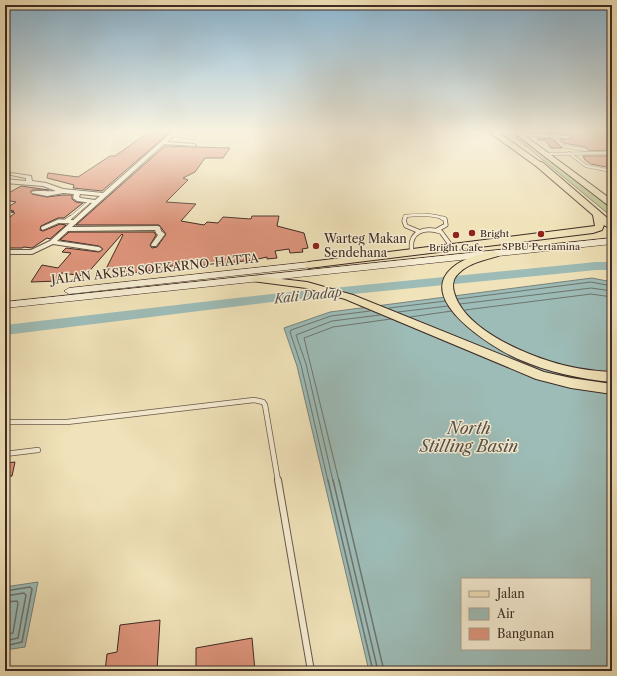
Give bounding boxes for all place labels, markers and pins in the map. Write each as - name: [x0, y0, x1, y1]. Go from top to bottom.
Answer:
- place label: Bright: [480, 227, 510, 240]
- marker: Bright: [467, 228, 477, 238]
- marker: SPBU Pertamina: [536, 229, 546, 239]
- marker: Bright Cafe: [451, 230, 461, 240]
- place label: Warteg Makan Sendehana: [323, 231, 407, 260]
- place label: SPBU Pertamina: [502, 240, 581, 253]
- marker: Warteg Makan Sendehana: [311, 241, 321, 251]
- place label: Bright Cafe: [429, 241, 483, 254]

